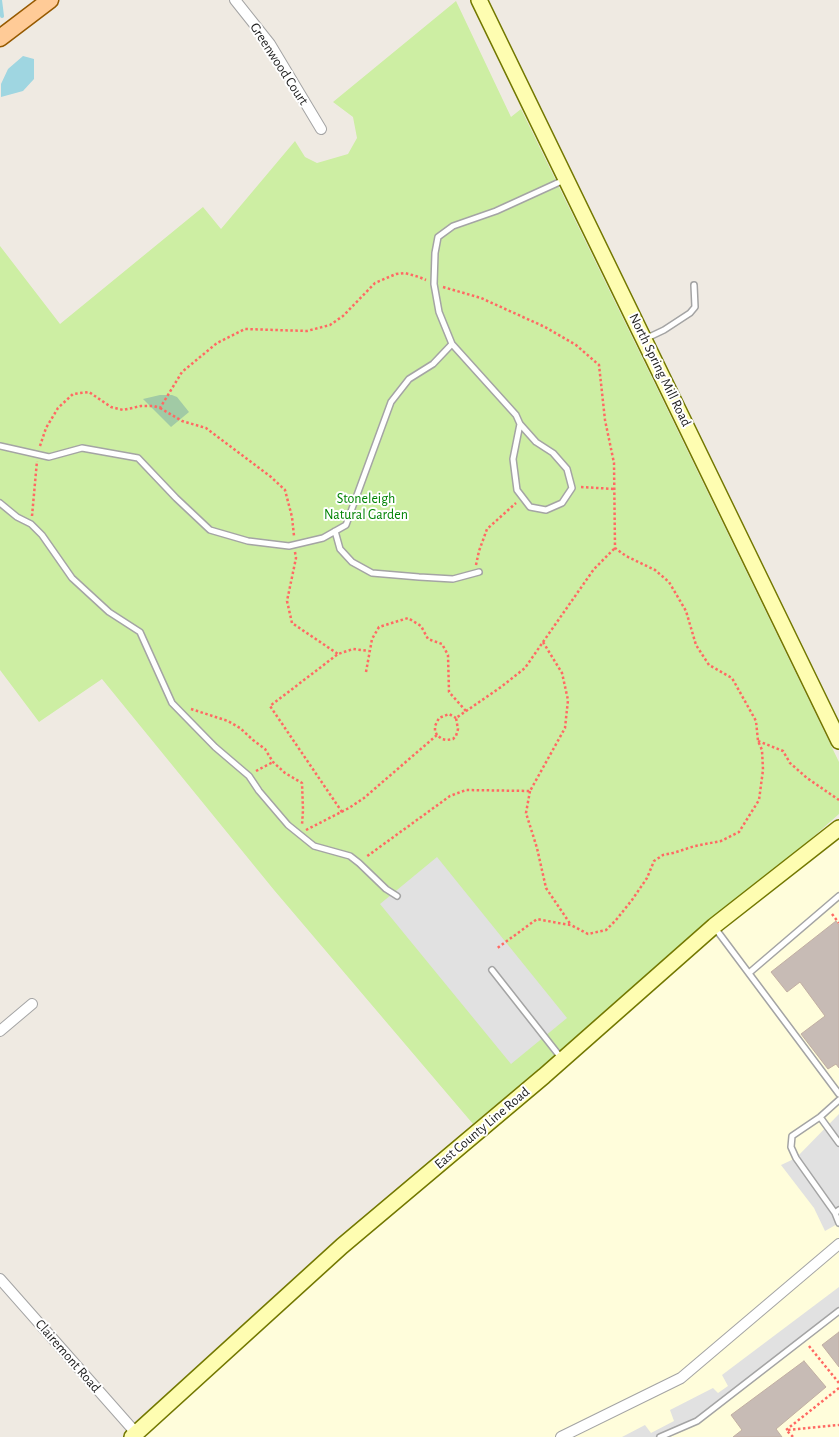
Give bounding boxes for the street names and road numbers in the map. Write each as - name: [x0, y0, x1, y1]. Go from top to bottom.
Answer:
- street label: Greenwood Court: [246, 20, 312, 108]
- street label: North Spring Mill Road: [625, 311, 695, 429]
- street label: East County Line Road: [431, 1083, 533, 1173]
- street label: Clairemont Road: [32, 1316, 104, 1396]

